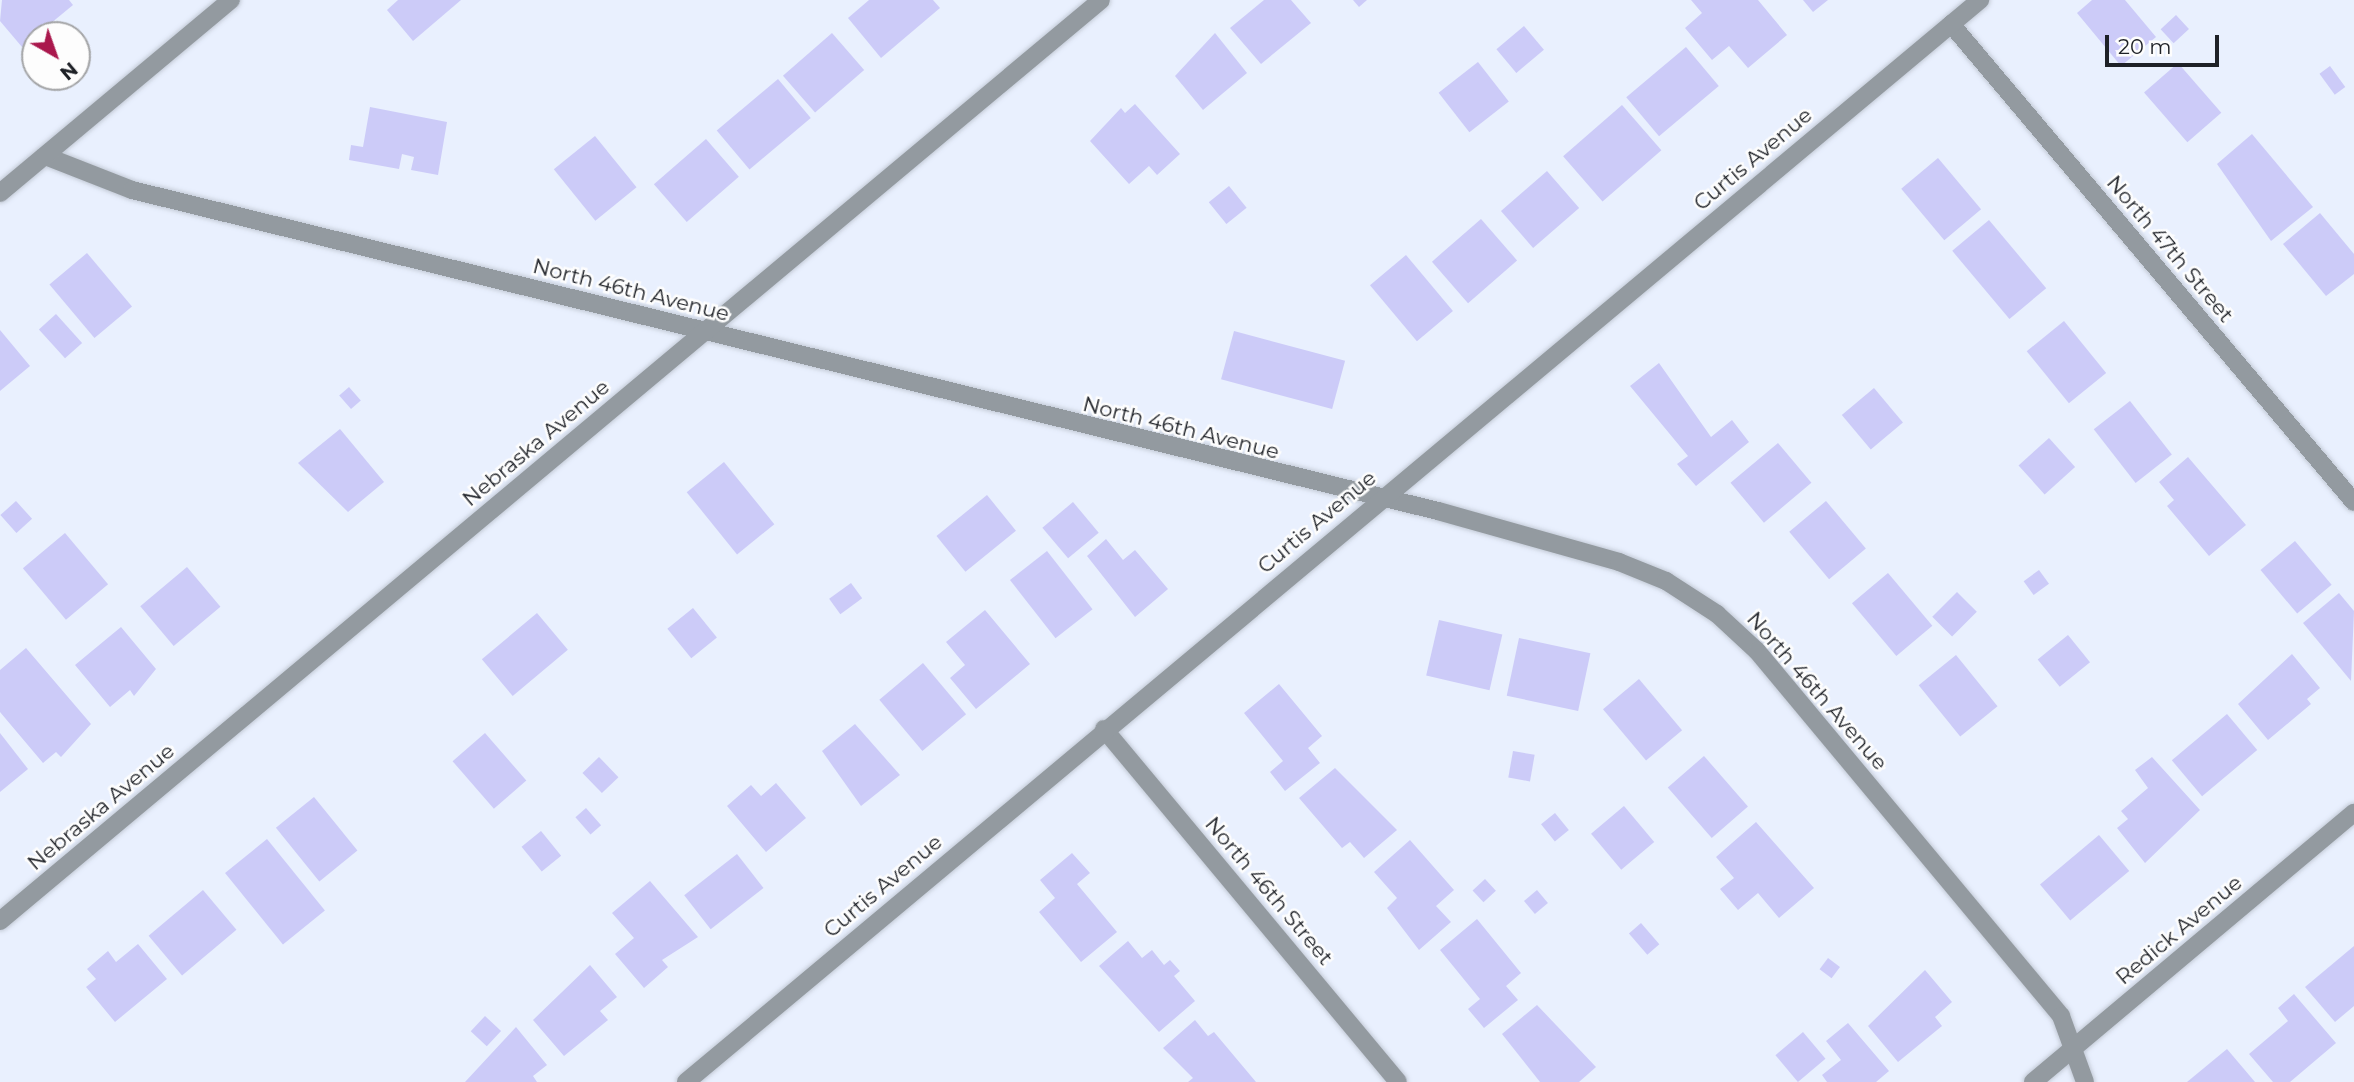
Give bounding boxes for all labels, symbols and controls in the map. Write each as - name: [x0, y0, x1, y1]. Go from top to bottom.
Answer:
- north arrow: [21, 21, 91, 91]
- scale bar: [2109, 21, 2223, 65]
- text: 20 m: [2118, 34, 2172, 59]
- text: N: [55, 57, 82, 85]
- street label: Curtis Avenue: [1689, 102, 1817, 216]
- street label: North 47th Street: [2101, 171, 2239, 327]
- street label: North 46th Avenue: [530, 253, 732, 327]
- street label: Nebraska Avenue: [458, 374, 614, 512]
- street label: North 46th Avenue: [1080, 391, 1282, 465]
- street label: Curtis Avenue: [1253, 465, 1381, 579]
- street label: North 46th Avenue: [1741, 607, 1893, 775]
- street label: Nebraska Avenue: [23, 738, 179, 876]
- street label: North 46th Street: [1200, 812, 1338, 970]
- street label: Curtis Avenue: [819, 829, 947, 943]
- street label: Redick Avenue: [2111, 870, 2247, 990]

